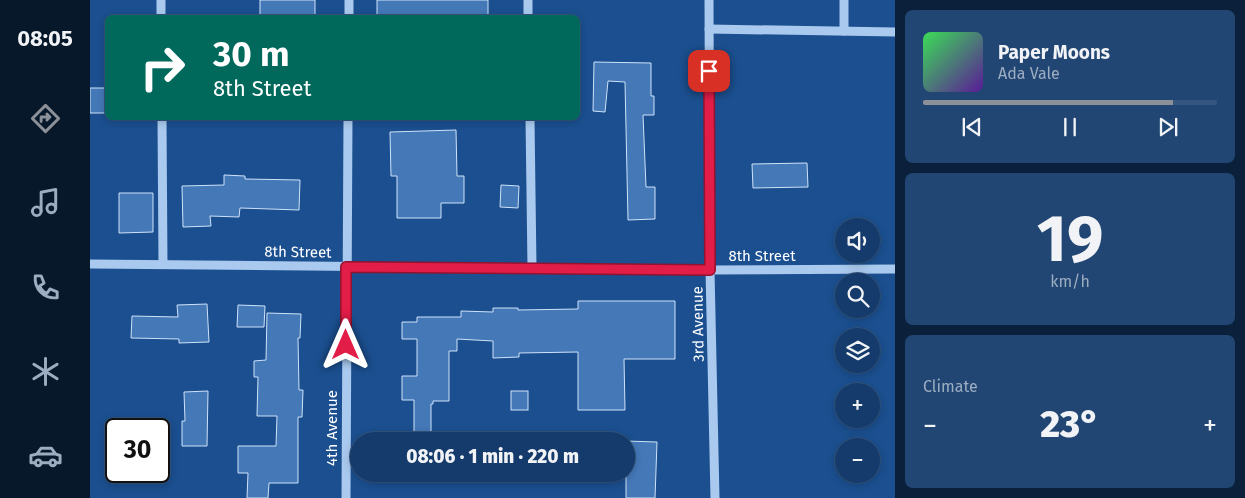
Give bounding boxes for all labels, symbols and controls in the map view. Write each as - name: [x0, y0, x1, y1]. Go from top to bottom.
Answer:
- text: 08:05: [17, 25, 73, 52]
- text: 30 m: [213, 33, 290, 75]
- icon: right: [130, 35, 195, 100]
- text: Paper Moons: [998, 41, 1110, 64]
- pin: [688, 50, 730, 92]
- icon: arrive: [695, 57, 723, 85]
- text: Ada Vale: [998, 64, 1060, 83]
- text: 8th Street: [213, 75, 311, 102]
- icon: directions: [28, 101, 63, 136]
- icon: previous: [958, 113, 986, 141]
- icon: pause: [1056, 113, 1084, 141]
- icon: next: [1154, 113, 1182, 141]
- icon: music: [28, 185, 63, 220]
- text: 19: [1037, 200, 1103, 278]
- map controls: [835, 218, 880, 483]
- button: sound: [835, 218, 880, 263]
- street label: 8th Street: [264, 242, 332, 262]
- street label: 8th Street: [728, 247, 796, 265]
- icon: phone: [28, 270, 63, 305]
- text: km/h: [1050, 272, 1090, 291]
- button: search: [835, 273, 880, 318]
- street label: 3rd Avenue: [688, 286, 708, 362]
- position arrow: [319, 318, 371, 370]
- button: layers: [835, 328, 880, 373]
- icon: climate: [28, 354, 63, 389]
- text: Climate: [923, 377, 978, 396]
- button: +: [835, 383, 880, 428]
- street label: 4th Avenue: [323, 390, 341, 466]
- text: 23°: [1040, 401, 1100, 447]
- text: −: [923, 409, 937, 442]
- text: +: [1203, 409, 1217, 442]
- speed limit sign: 30: [105, 418, 170, 483]
- icon: car: [28, 438, 63, 473]
- button: −: [835, 438, 880, 483]
- text: 08:06 · 1 min · 220 m: [406, 445, 579, 468]

